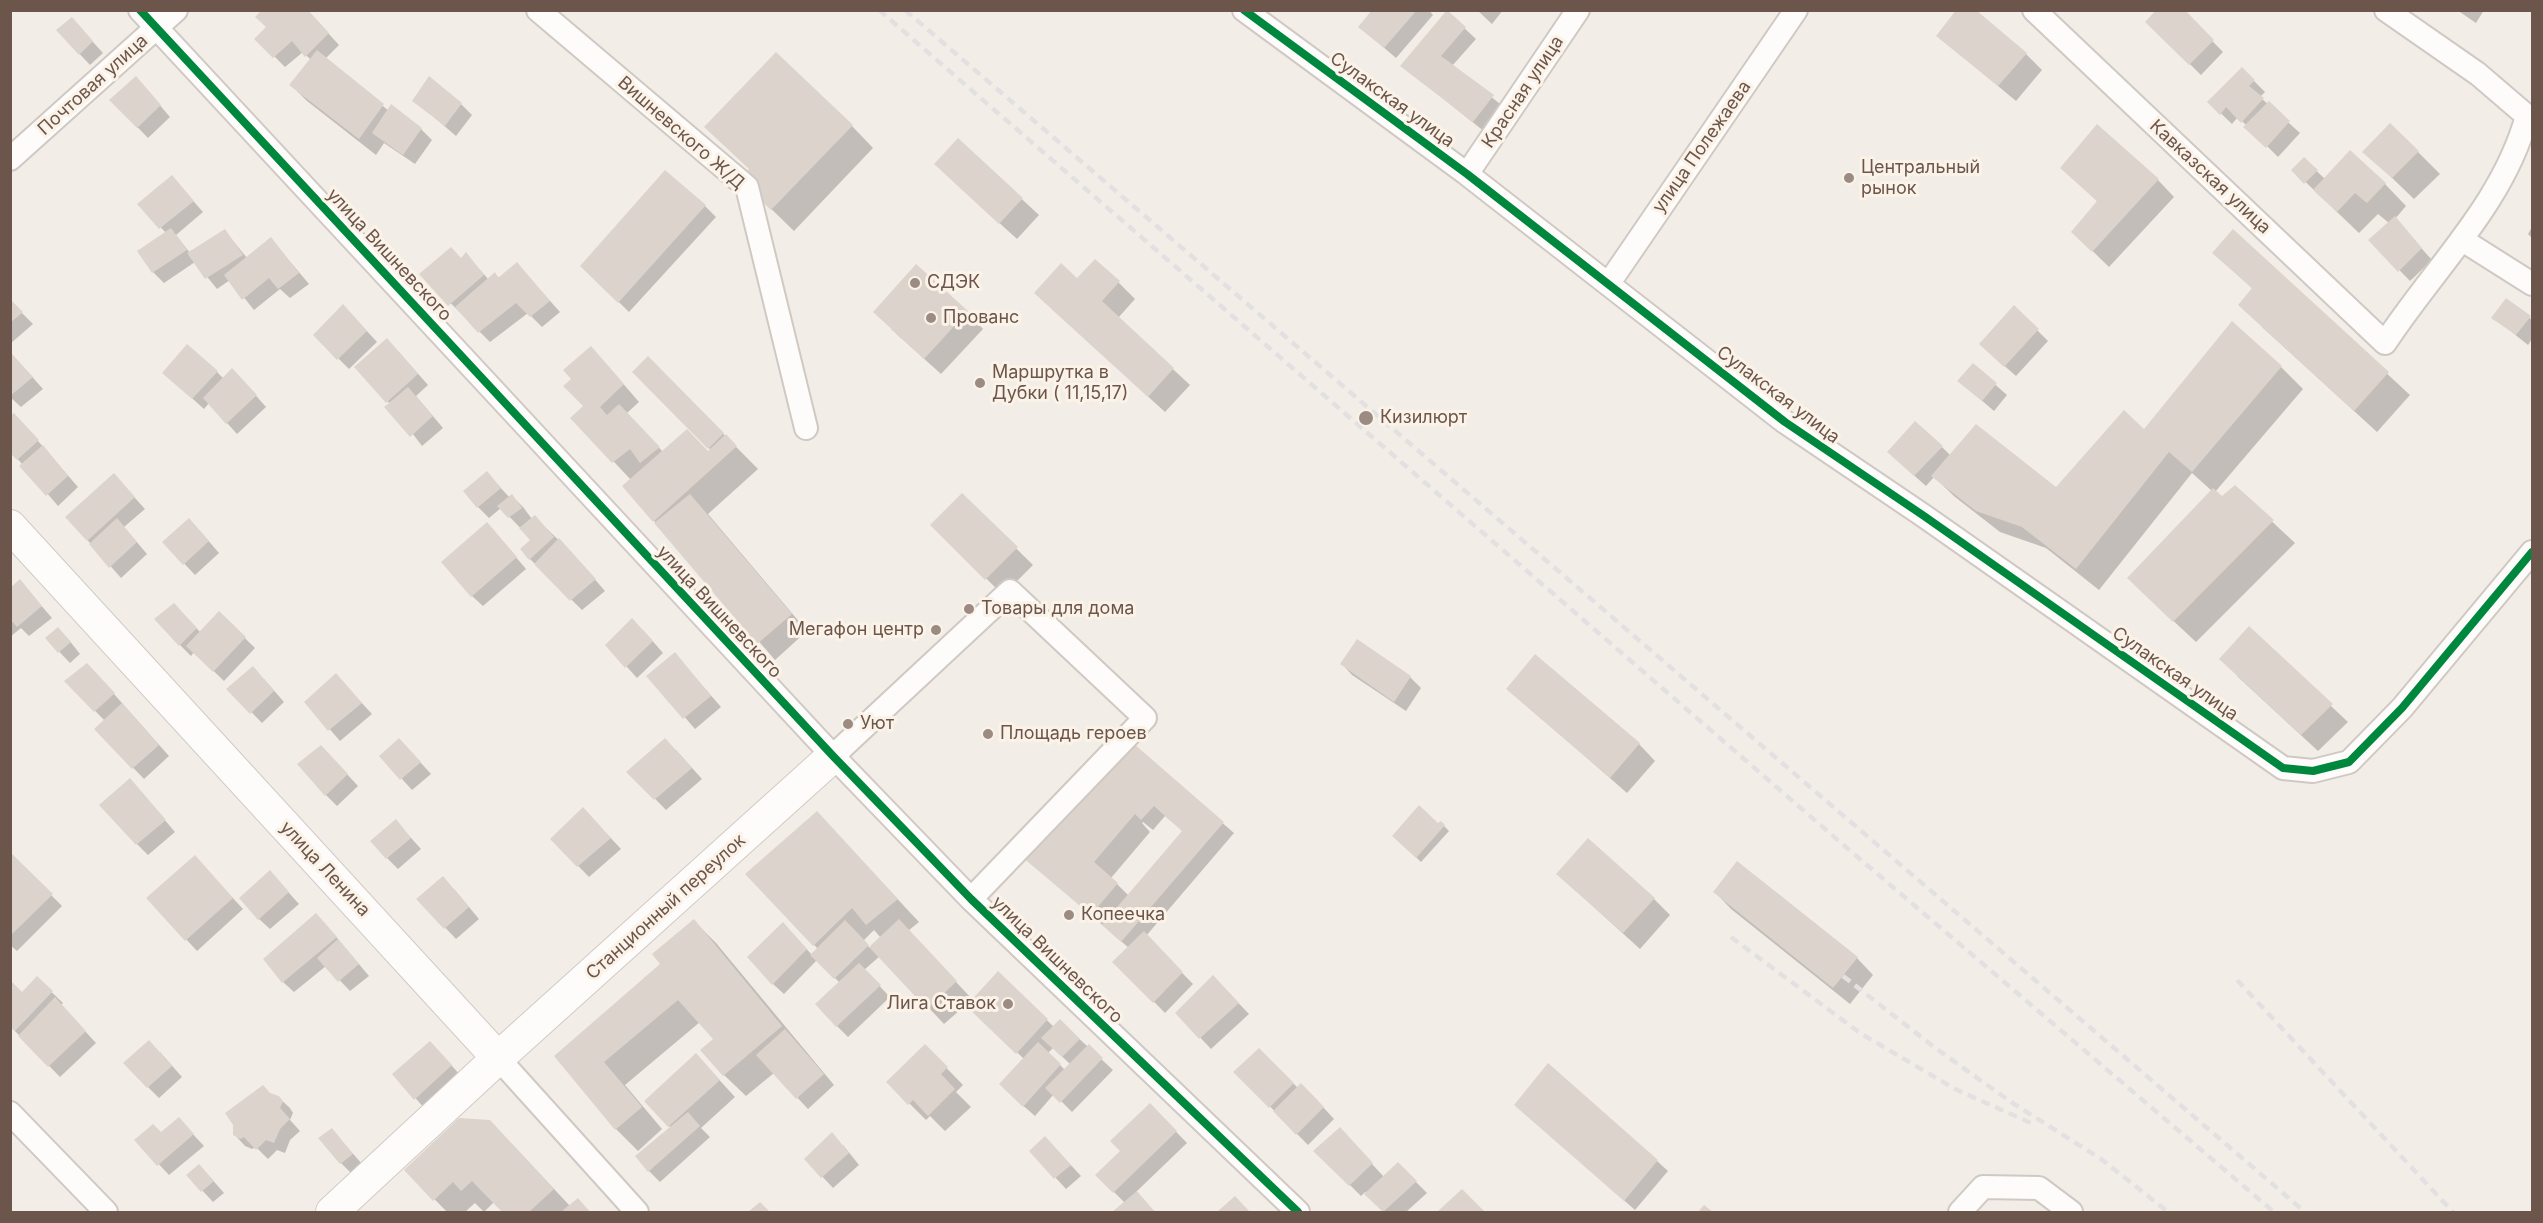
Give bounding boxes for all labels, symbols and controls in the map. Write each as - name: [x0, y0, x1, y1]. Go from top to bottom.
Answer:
- street label: Почтовая улица: [34, 30, 152, 140]
- street label: Красная улица: [1478, 32, 1568, 152]
- street label: Сулакская улица: [1326, 48, 1458, 152]
- street label: Вишневского Ж/Д: [613, 72, 749, 194]
- street label: улица Полежаева: [1648, 77, 1756, 217]
- street label: Кавказская улица: [2145, 115, 2275, 239]
- place label: Центральный рынок: [1861, 157, 1980, 200]
- marker: Центральный рынок: [1842, 171, 1856, 185]
- street label: улица Вишневского: [322, 184, 456, 326]
- place label: СДЭК: [927, 272, 980, 294]
- marker: СДЭК: [908, 276, 922, 290]
- place label: Прованс: [943, 307, 1019, 329]
- marker: Прованс: [924, 311, 938, 325]
- street label: Сулакская улица: [1712, 342, 1844, 448]
- place label: Маршрутка в Дубки ( 11,15,17): [992, 362, 1128, 404]
- marker: Маршрутка в Дубки ( 11,15,17): [973, 376, 987, 390]
- place label: Кизилюрт: [1380, 407, 1467, 429]
- marker: Кизилюрт: [1357, 409, 1375, 427]
- street label: улица Вишневского: [652, 541, 786, 683]
- place label: Товары для дома: [981, 598, 1134, 620]
- marker: Товары для дома: [962, 602, 976, 616]
- place label: Мегафон центр: [789, 619, 924, 641]
- marker: Мегафон центр: [929, 623, 943, 637]
- street label: Сулакская улица: [2108, 623, 2242, 725]
- place label: Уют: [860, 713, 894, 735]
- marker: Уют: [841, 717, 855, 731]
- place label: Площадь героев: [1000, 723, 1147, 745]
- marker: Площадь героев: [981, 727, 995, 741]
- street label: улица Ленина: [275, 817, 375, 921]
- street label: Станционный переулок: [582, 830, 750, 984]
- street label: улица Вишневского: [987, 892, 1127, 1028]
- place label: Копеечка: [1081, 904, 1165, 926]
- marker: Копеечка: [1062, 908, 1076, 922]
- place label: Лига Ставок: [887, 993, 996, 1015]
- marker: Лига Ставок: [1001, 997, 1015, 1011]

